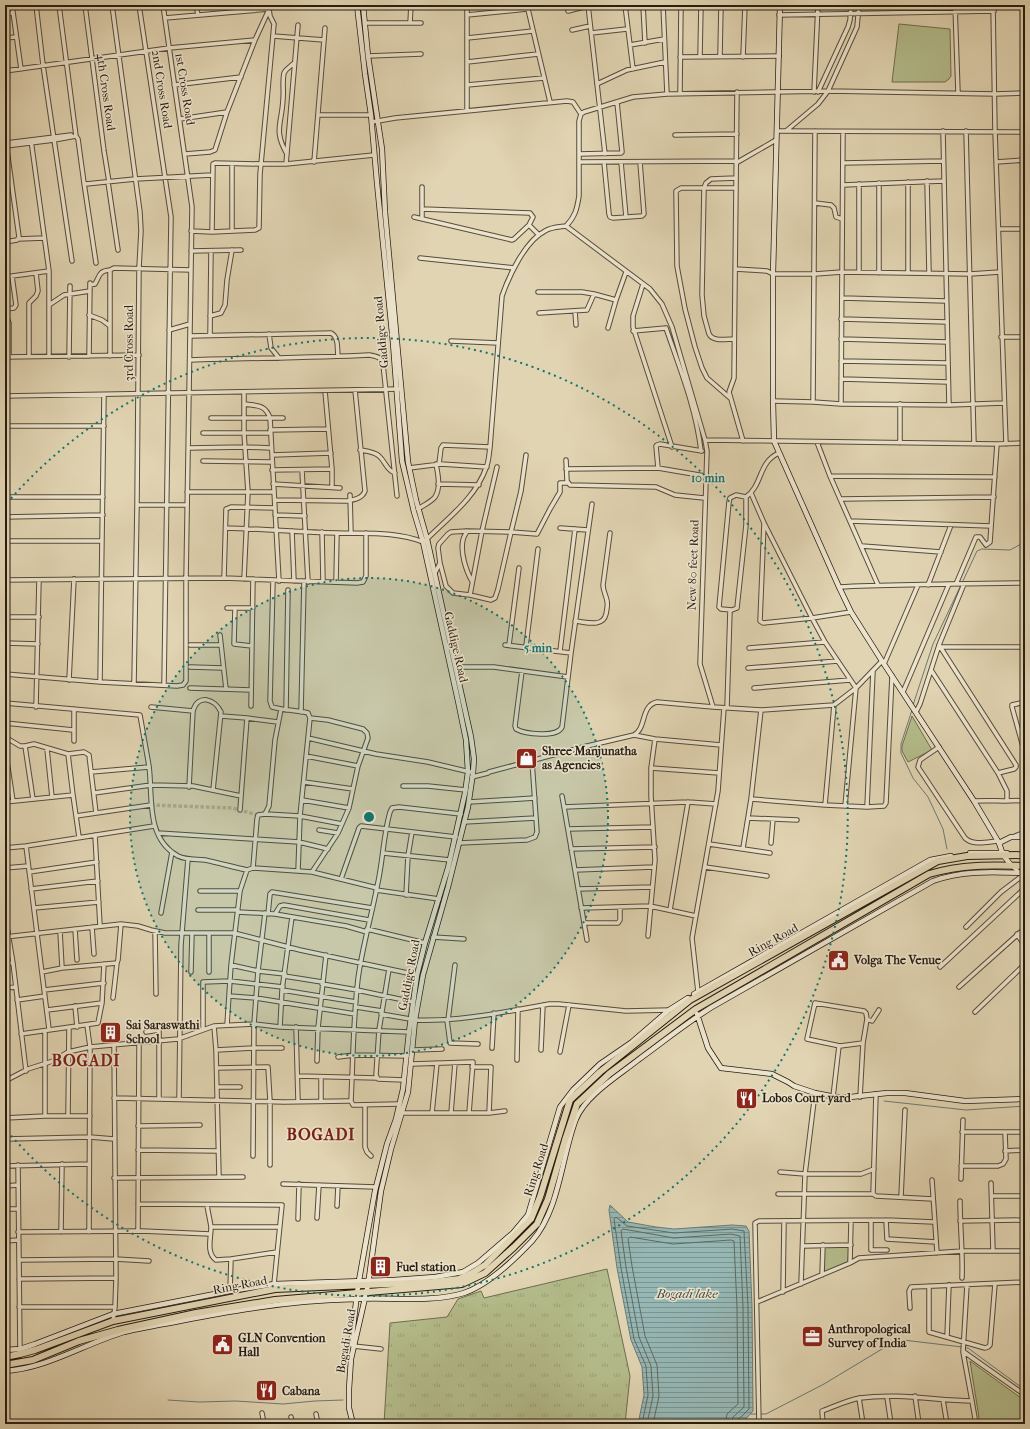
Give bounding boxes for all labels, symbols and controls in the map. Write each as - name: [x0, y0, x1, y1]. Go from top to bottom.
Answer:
- street label: 2nd Cross Road: [149, 49, 175, 130]
- street label: 4th Cross Road: [94, 52, 118, 132]
- street label: 1st Cross Road: [172, 52, 198, 127]
- street label: Gaddige Road: [371, 295, 391, 369]
- street label: 3rd Cross Road: [122, 304, 136, 381]
- text: 10 min: [691, 471, 726, 485]
- street label: New 80 feet Road: [684, 519, 702, 611]
- street label: Gaddige Road: [441, 610, 471, 684]
- text: 5 min: [524, 641, 553, 655]
- place label: Shree Manjunatha as Agencies: [542, 744, 637, 773]
- shop icon: Shree Manjunatha as Agencies: [513, 745, 539, 771]
- centre of rings: [362, 810, 376, 824]
- street label: Ring Road: [746, 920, 801, 959]
- street label: Gaddige Road: [395, 938, 423, 1012]
- public building icon: Volga The Venue: [826, 947, 852, 973]
- place label: Volga The Venue: [853, 953, 941, 968]
- place label: Sai Saraswathi School: [126, 1018, 200, 1046]
- building icon: Sai Saraswathi School: [98, 1019, 124, 1045]
- district label: BOGADI: [51, 1051, 121, 1070]
- restaurant icon: Lobos Court yard: [734, 1085, 760, 1111]
- place label: Lobos Court yard: [762, 1091, 851, 1106]
- district label: BOGADI: [286, 1125, 356, 1144]
- street label: Ring Road: [521, 1141, 551, 1198]
- building icon: Fuel station: [367, 1254, 393, 1280]
- place label: Fuel station: [395, 1260, 457, 1274]
- street label: Ring Road: [212, 1273, 269, 1297]
- water label: Bogadi lake: [655, 1286, 718, 1301]
- street label: Bogadi Road: [333, 1307, 359, 1374]
- place label: Anthropological Survey of India: [827, 1322, 911, 1351]
- office icon: Anthropological Survey of India: [800, 1323, 826, 1349]
- place label: GLN Convention Hall: [238, 1331, 327, 1359]
- public building icon: GLN Convention Hall: [209, 1332, 235, 1358]
- restaurant icon: Cabana: [253, 1378, 279, 1404]
- place label: Cabana: [282, 1384, 320, 1398]

